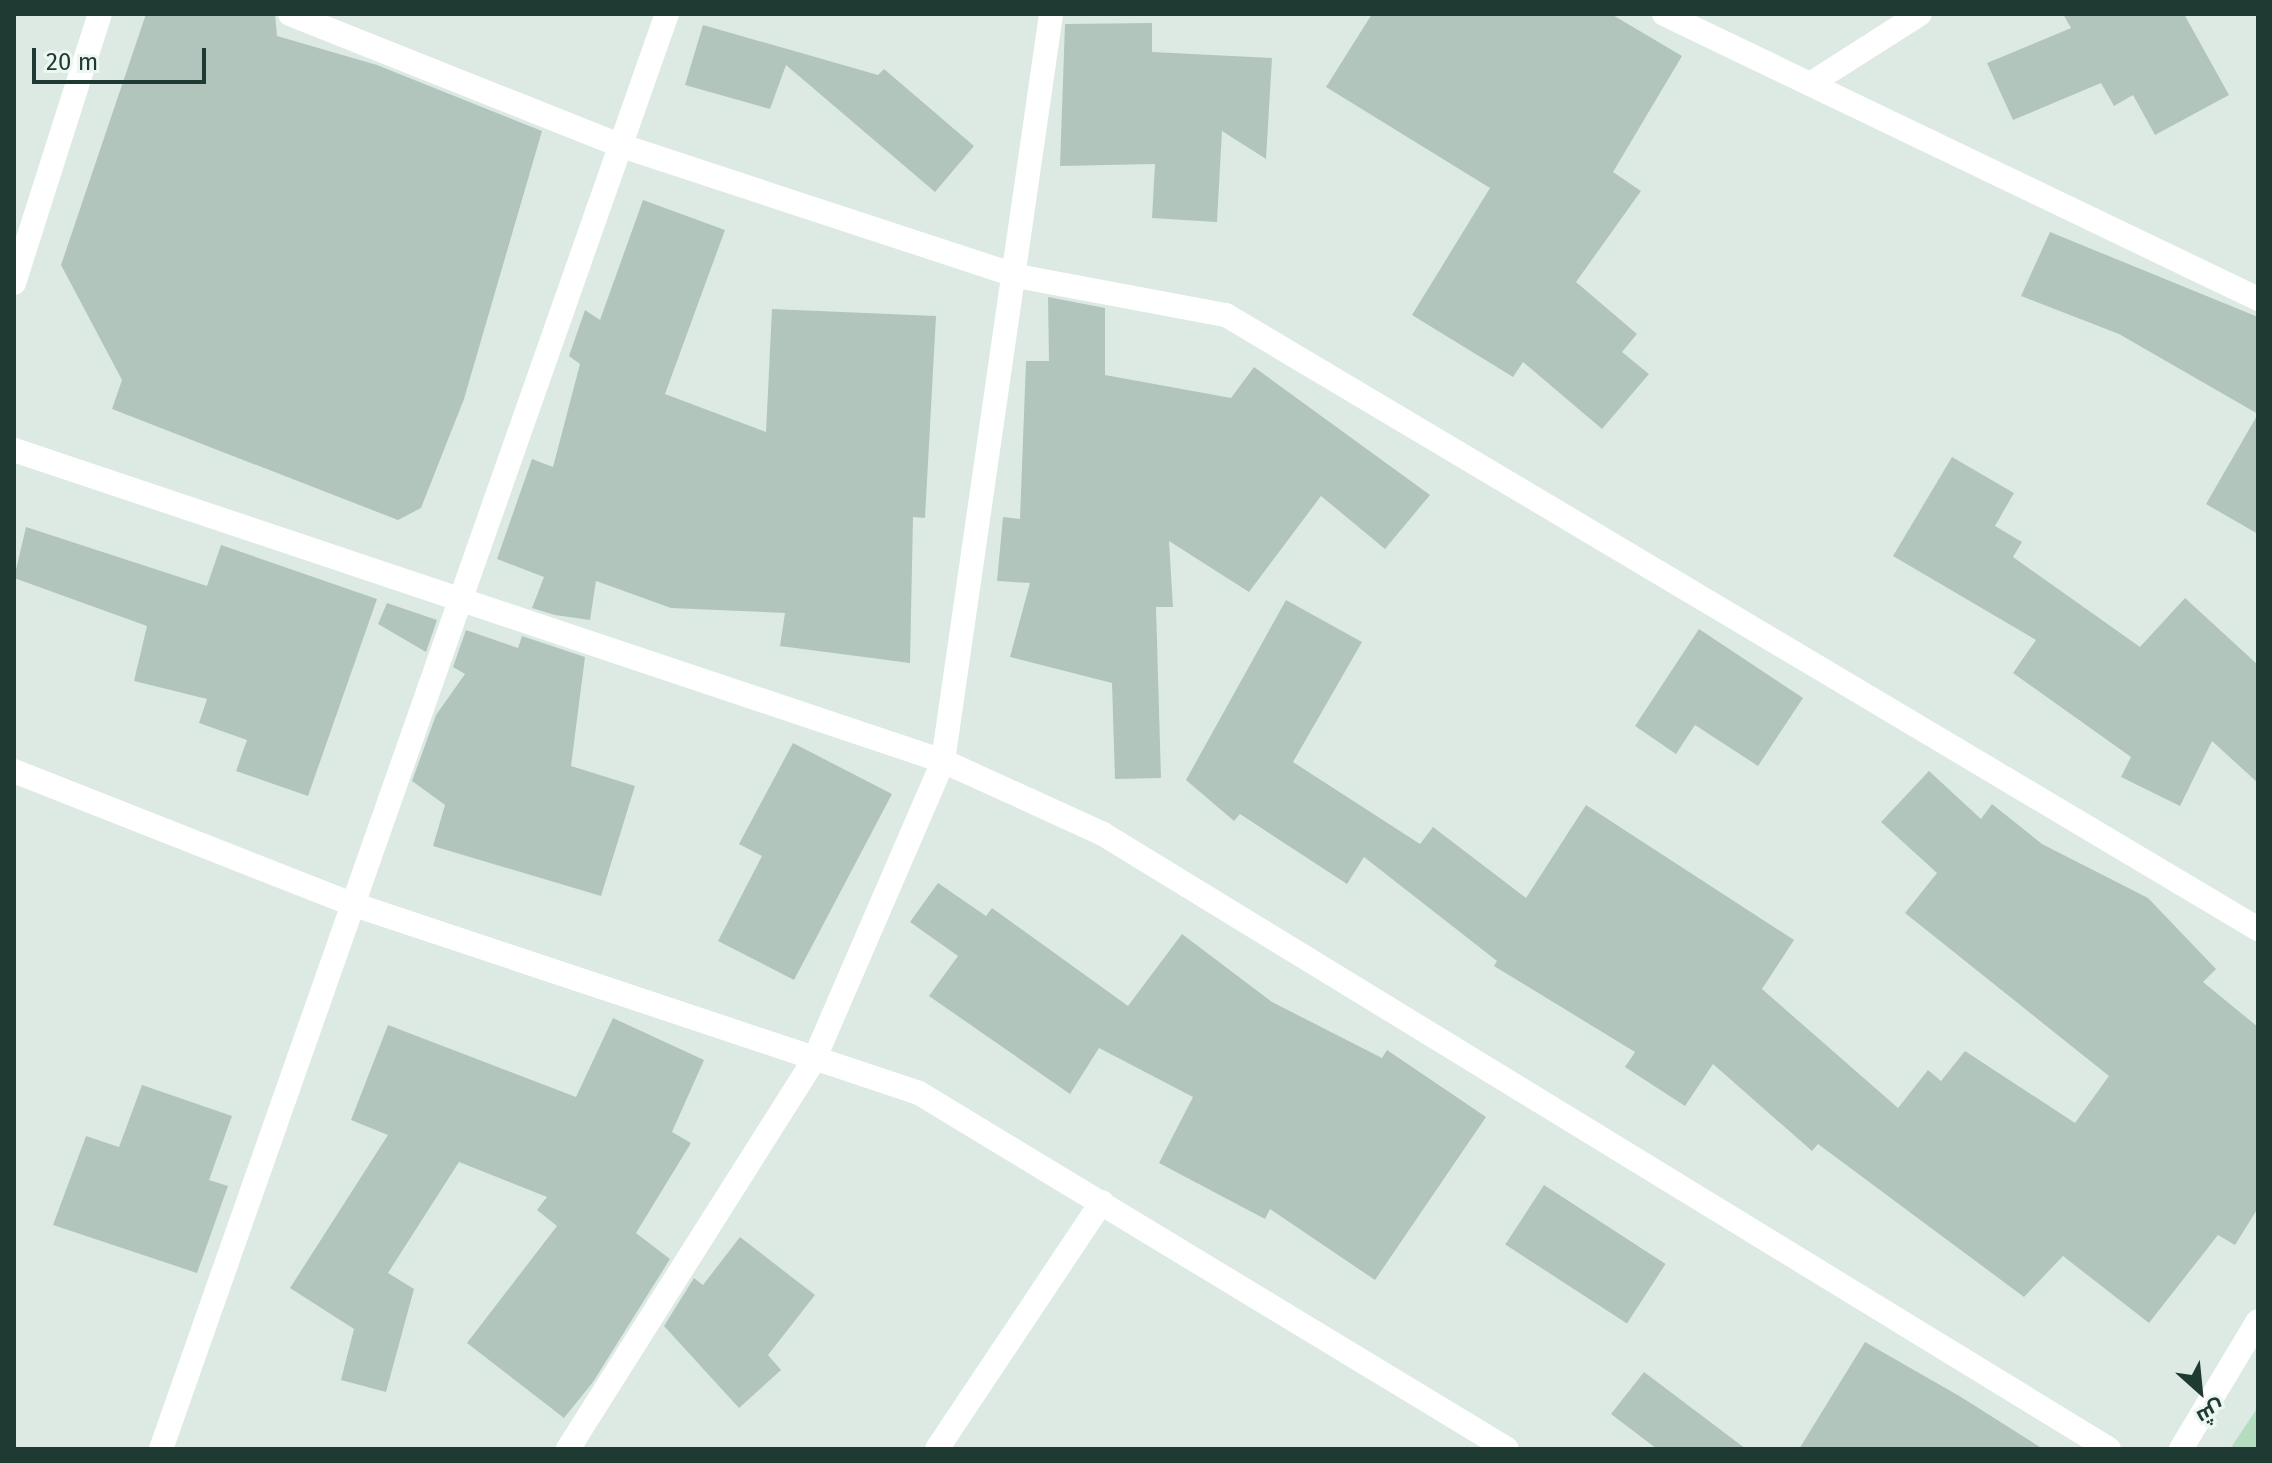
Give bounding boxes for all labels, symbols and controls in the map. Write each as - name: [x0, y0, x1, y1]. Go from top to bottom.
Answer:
- scale bar: [36, 32, 210, 82]
- text: 20 m: [46, 48, 98, 76]
- north arrow: [2160, 1351, 2240, 1431]
- text: ش: [2192, 1394, 2230, 1431]

